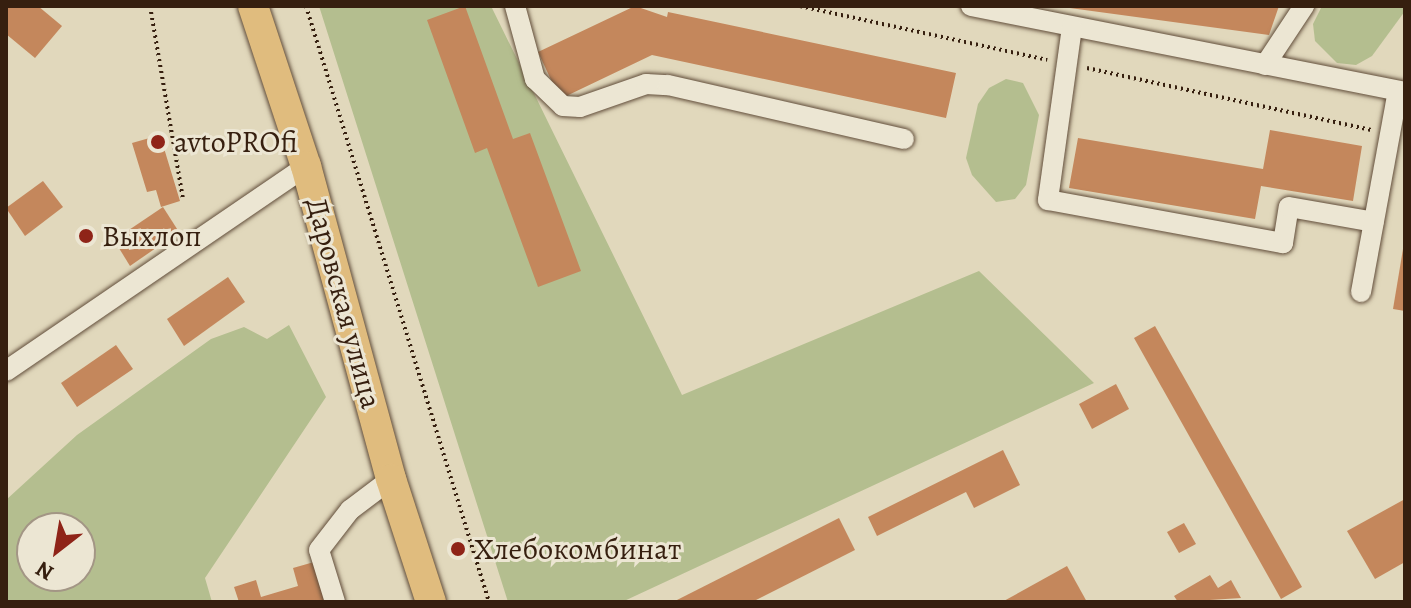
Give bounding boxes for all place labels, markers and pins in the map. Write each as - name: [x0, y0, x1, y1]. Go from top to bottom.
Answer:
- place label: avtoPROfi: [174, 124, 298, 160]
- marker: avtoPROfi: [149, 133, 167, 151]
- place label: Выхлоп: [102, 218, 201, 254]
- marker: Выхлоп: [77, 227, 95, 245]
- place label: Хлебокомбинат: [474, 531, 681, 567]
- marker: Хлебокомбинат: [449, 540, 467, 558]

